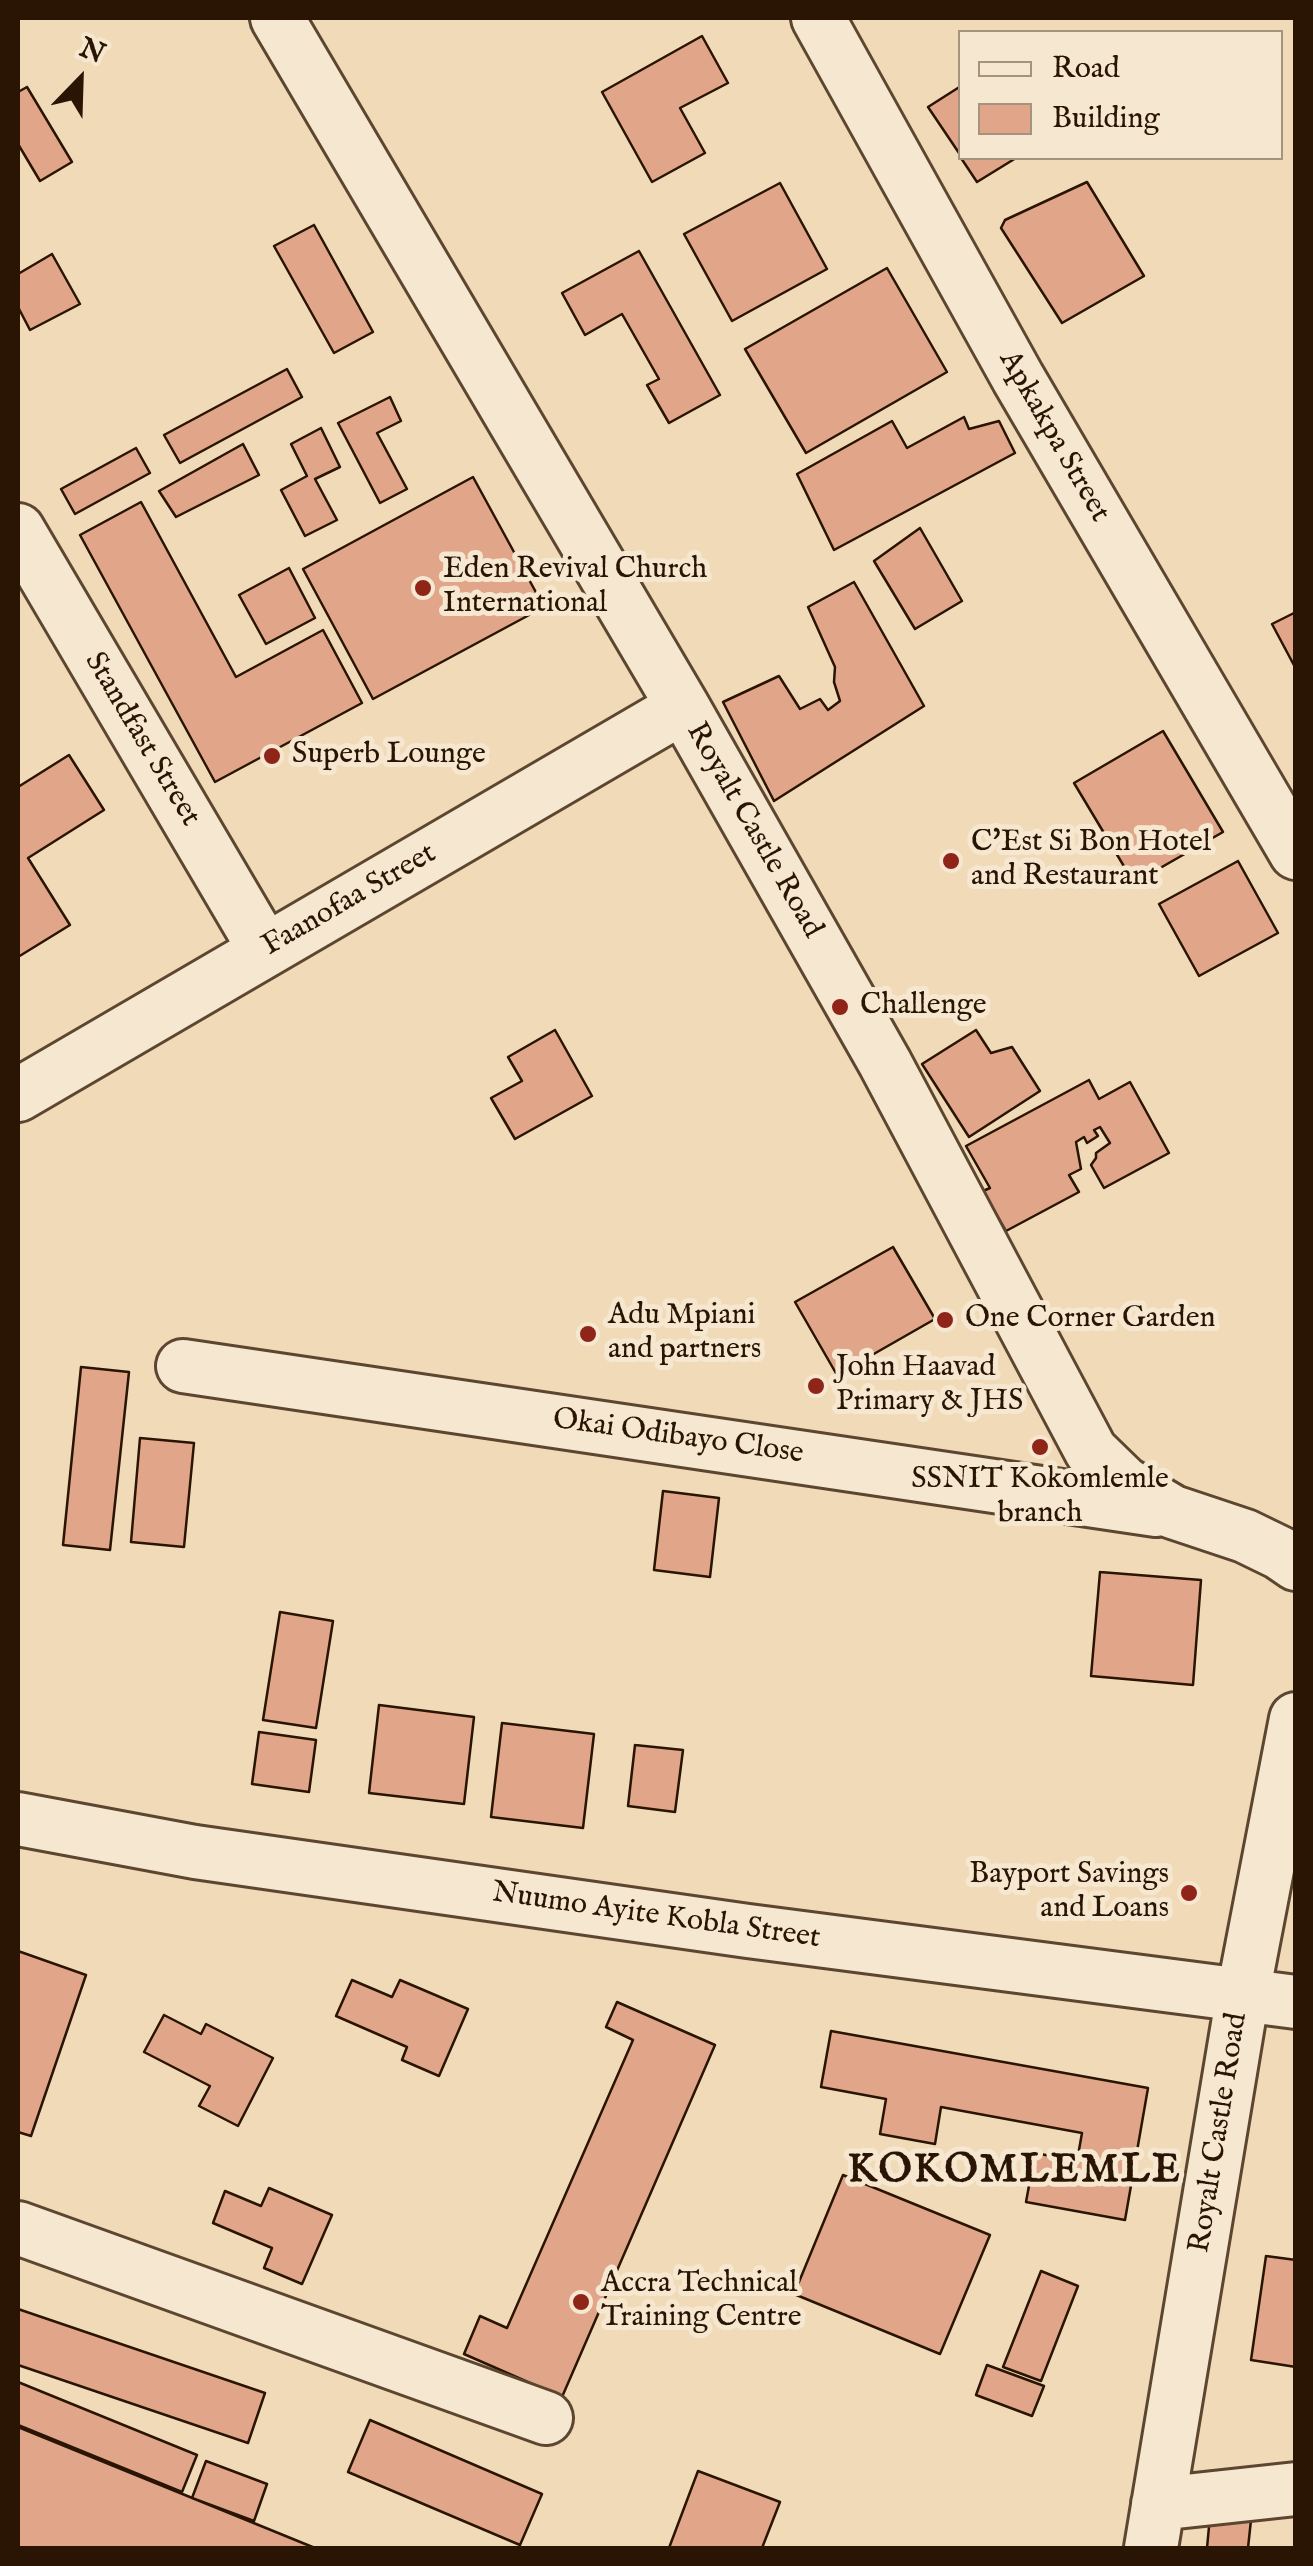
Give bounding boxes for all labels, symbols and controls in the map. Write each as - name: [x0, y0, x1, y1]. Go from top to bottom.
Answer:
- north arrow: [30, 30, 130, 130]
- legend: [958, 30, 1283, 160]
- text: N: [74, 31, 110, 73]
- text: Road: [1052, 50, 1120, 88]
- text: Building: [1052, 100, 1160, 138]
- street label: Apkakpa Street: [989, 345, 1117, 529]
- place label: Eden Revival Church International: [443, 553, 707, 624]
- marker: Eden Revival Church International: [412, 577, 434, 599]
- street label: Standfast Street: [75, 647, 207, 833]
- street label: Royalt Castle Road: [677, 717, 829, 945]
- place label: Superb Lounge: [292, 738, 486, 774]
- marker: Superb Lounge: [261, 745, 283, 767]
- place label: C'Est Si Bon Hotel and Restaurant: [971, 826, 1211, 896]
- street label: Faanofaa Street: [257, 837, 443, 965]
- marker: C'Est Si Bon Hotel and Restaurant: [940, 850, 962, 872]
- place label: Challenge: [860, 989, 986, 1025]
- marker: Challenge: [829, 996, 851, 1018]
- place label: Adu Mpiani and partners: [608, 1299, 761, 1370]
- place label: One Corner Garden: [965, 1302, 1216, 1338]
- marker: One Corner Garden: [934, 1309, 956, 1331]
- marker: Adu Mpiani and partners: [577, 1323, 599, 1345]
- place label: John Haavad Primary & JHS: [836, 1351, 1023, 1422]
- marker: John Haavad Primary & JHS: [805, 1375, 827, 1397]
- street label: Okai Odibayo Close: [550, 1403, 806, 1473]
- marker: SSNIT Kokomlemle branch: [1029, 1436, 1051, 1458]
- place label: SSNIT Kokomlemle branch: [911, 1463, 1169, 1534]
- place label: Bayport Savings and Loans: [969, 1858, 1169, 1928]
- street label: Nuumo Ayite Kobla Street: [490, 1876, 822, 1958]
- marker: Bayport Savings and Loans: [1178, 1882, 1200, 1904]
- street label: Royalt Castle Road: [1183, 2010, 1257, 2256]
- district label: KOKOMLEMLE: [848, 2149, 1182, 2197]
- place label: Accra Technical Training Centre: [601, 2267, 802, 2338]
- marker: Accra Technical Training Centre: [570, 2291, 592, 2313]

